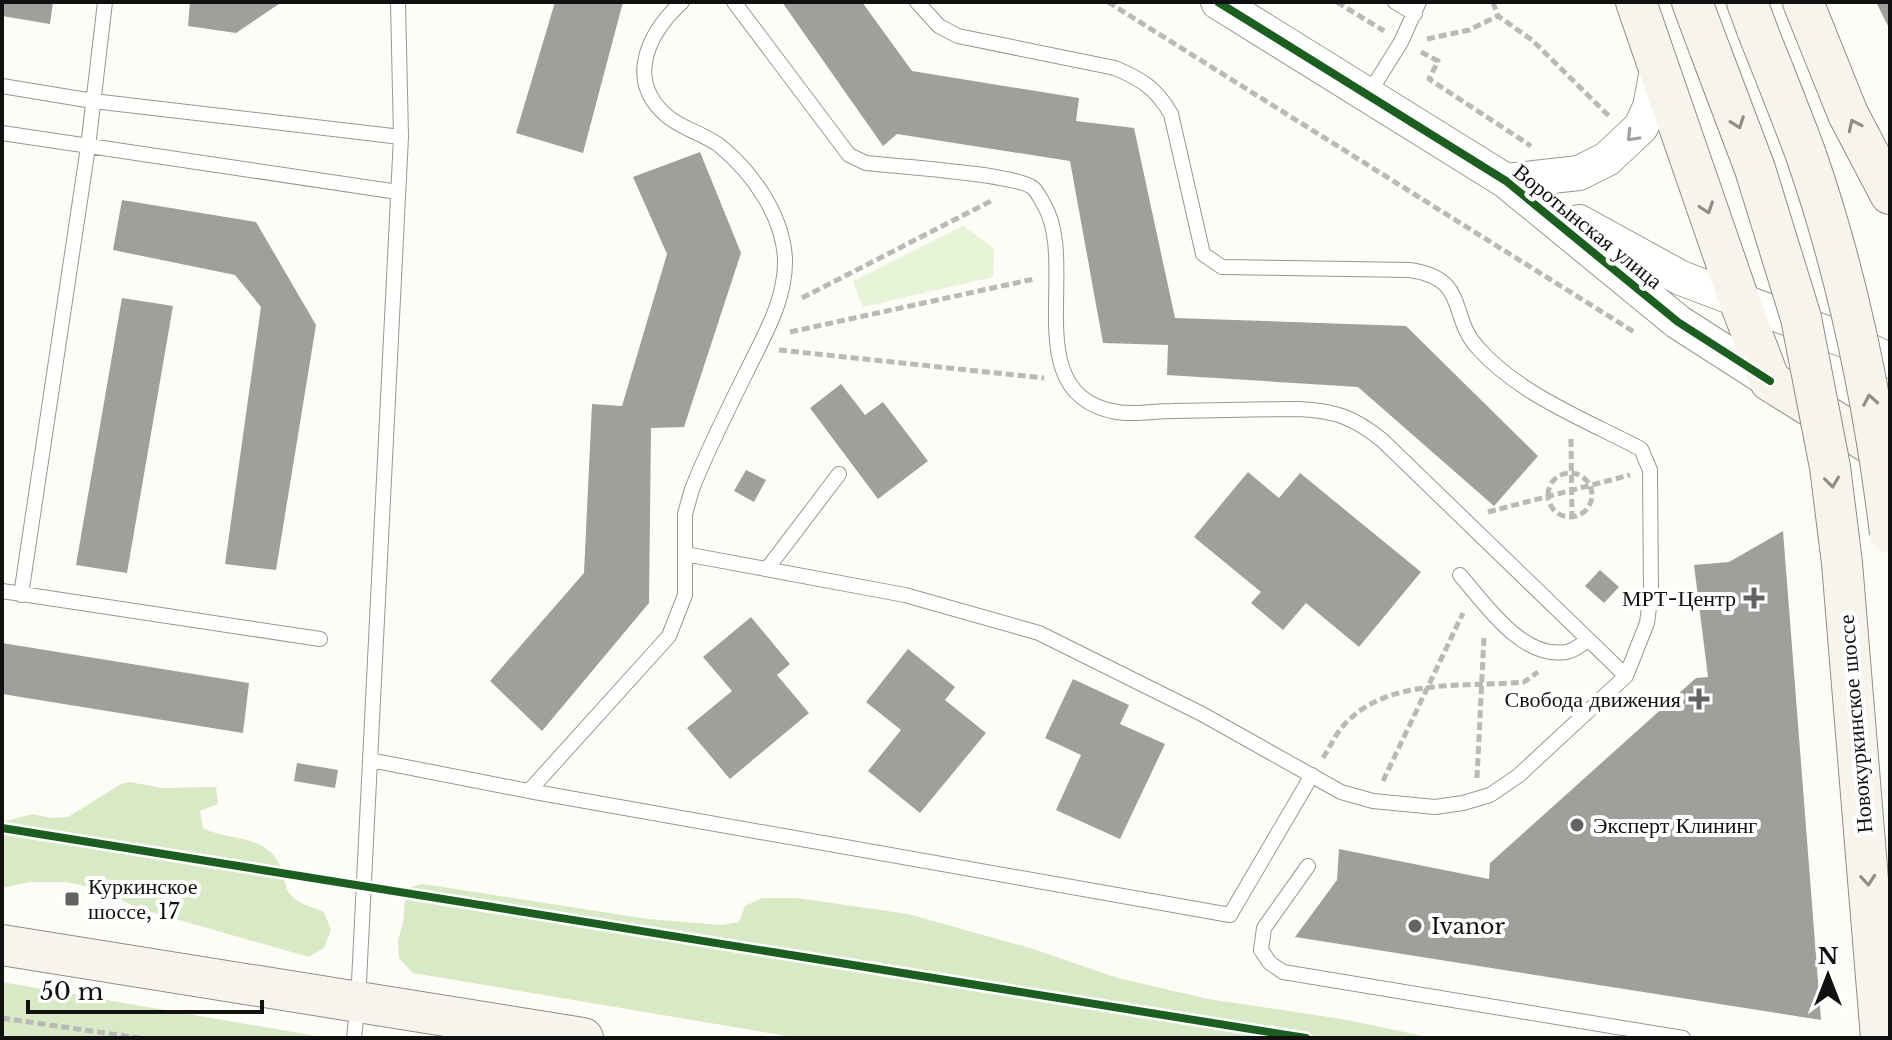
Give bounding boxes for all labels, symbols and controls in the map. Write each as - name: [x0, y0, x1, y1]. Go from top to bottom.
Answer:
- one-way arrow: [1728, 115, 1744, 129]
- one-way arrow: [1848, 118, 1864, 133]
- one-way arrow: [1626, 127, 1641, 141]
- street label: Воротынская улица: [1508, 158, 1668, 295]
- one-way arrow: [1698, 200, 1714, 214]
- one-way arrow: [1863, 393, 1880, 407]
- one-way arrow: [1823, 475, 1840, 489]
- place label: МРТ-Центр: [1622, 585, 1736, 612]
- marker: МРТ-Центр: [1743, 587, 1765, 609]
- street label: Новокуркинское шоссе: [1832, 613, 1879, 834]
- place label: Свобода движения: [1505, 686, 1681, 713]
- marker: Свобода движения: [1688, 688, 1710, 710]
- place label: Эксперт Клининг: [1593, 812, 1757, 839]
- marker: Эксперт Клининг: [1568, 816, 1586, 834]
- place label: Куркинское шоссе, 17: [88, 873, 198, 925]
- one-way arrow: [1859, 874, 1876, 887]
- marker: Куркинское шоссе, 17: [63, 890, 81, 908]
- place label: Ivanor: [1431, 913, 1505, 940]
- marker: Ivanor: [1406, 917, 1424, 935]
- north arrow: [1788, 936, 1868, 1016]
- text: N: [1818, 943, 1839, 970]
- scale bar: [28, 964, 262, 1014]
- text: 50 m: [40, 977, 104, 1006]

